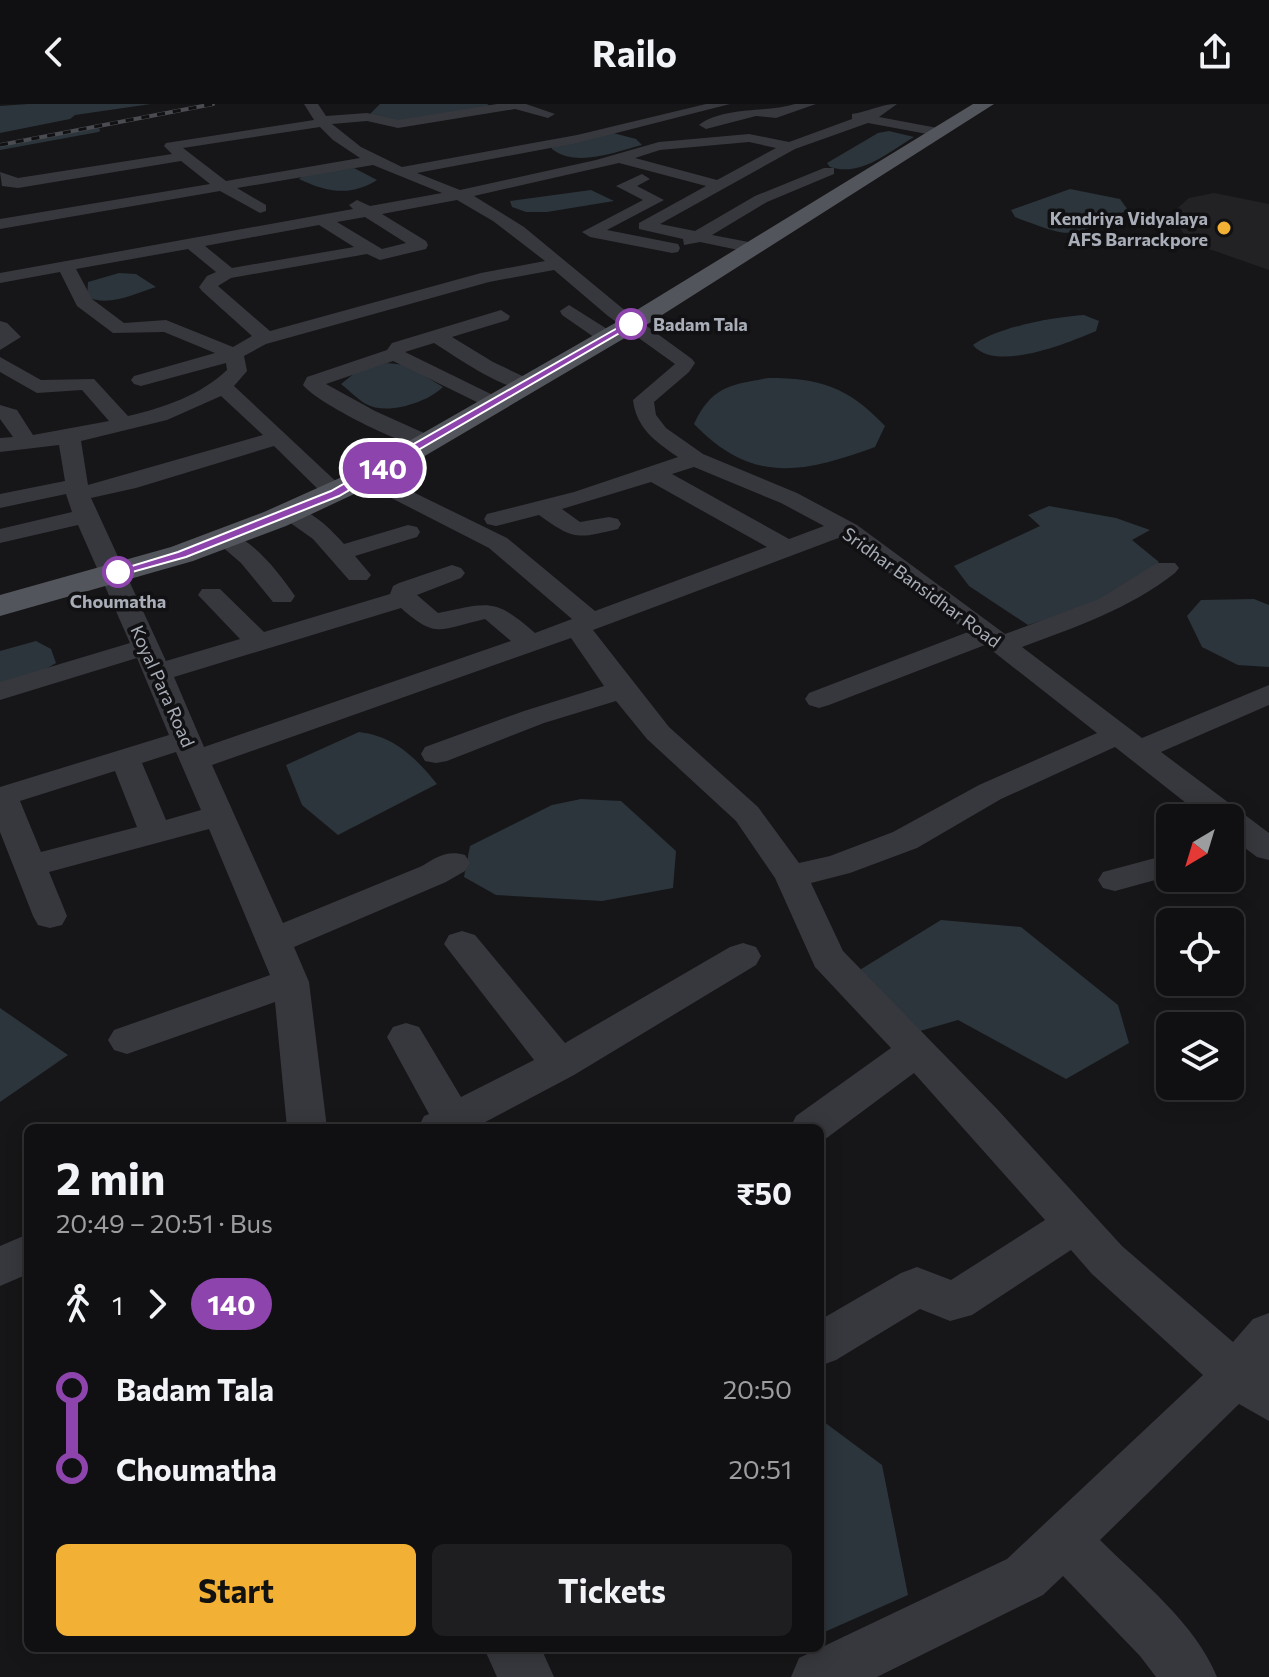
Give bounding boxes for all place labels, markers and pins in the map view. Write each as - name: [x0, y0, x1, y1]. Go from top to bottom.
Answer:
- place label: Kendriya Vidyalaya AFS Barrackpore: [1050, 207, 1208, 250]
- marker: Kendriya Vidyalaya AFS Barrackpore: [1215, 219, 1233, 237]
- marker: Badam Tala: [616, 309, 646, 339]
- place label: Badam Tala: [653, 313, 748, 335]
- marker: Choumatha: [103, 557, 133, 587]
- place label: Choumatha: [70, 590, 166, 612]

